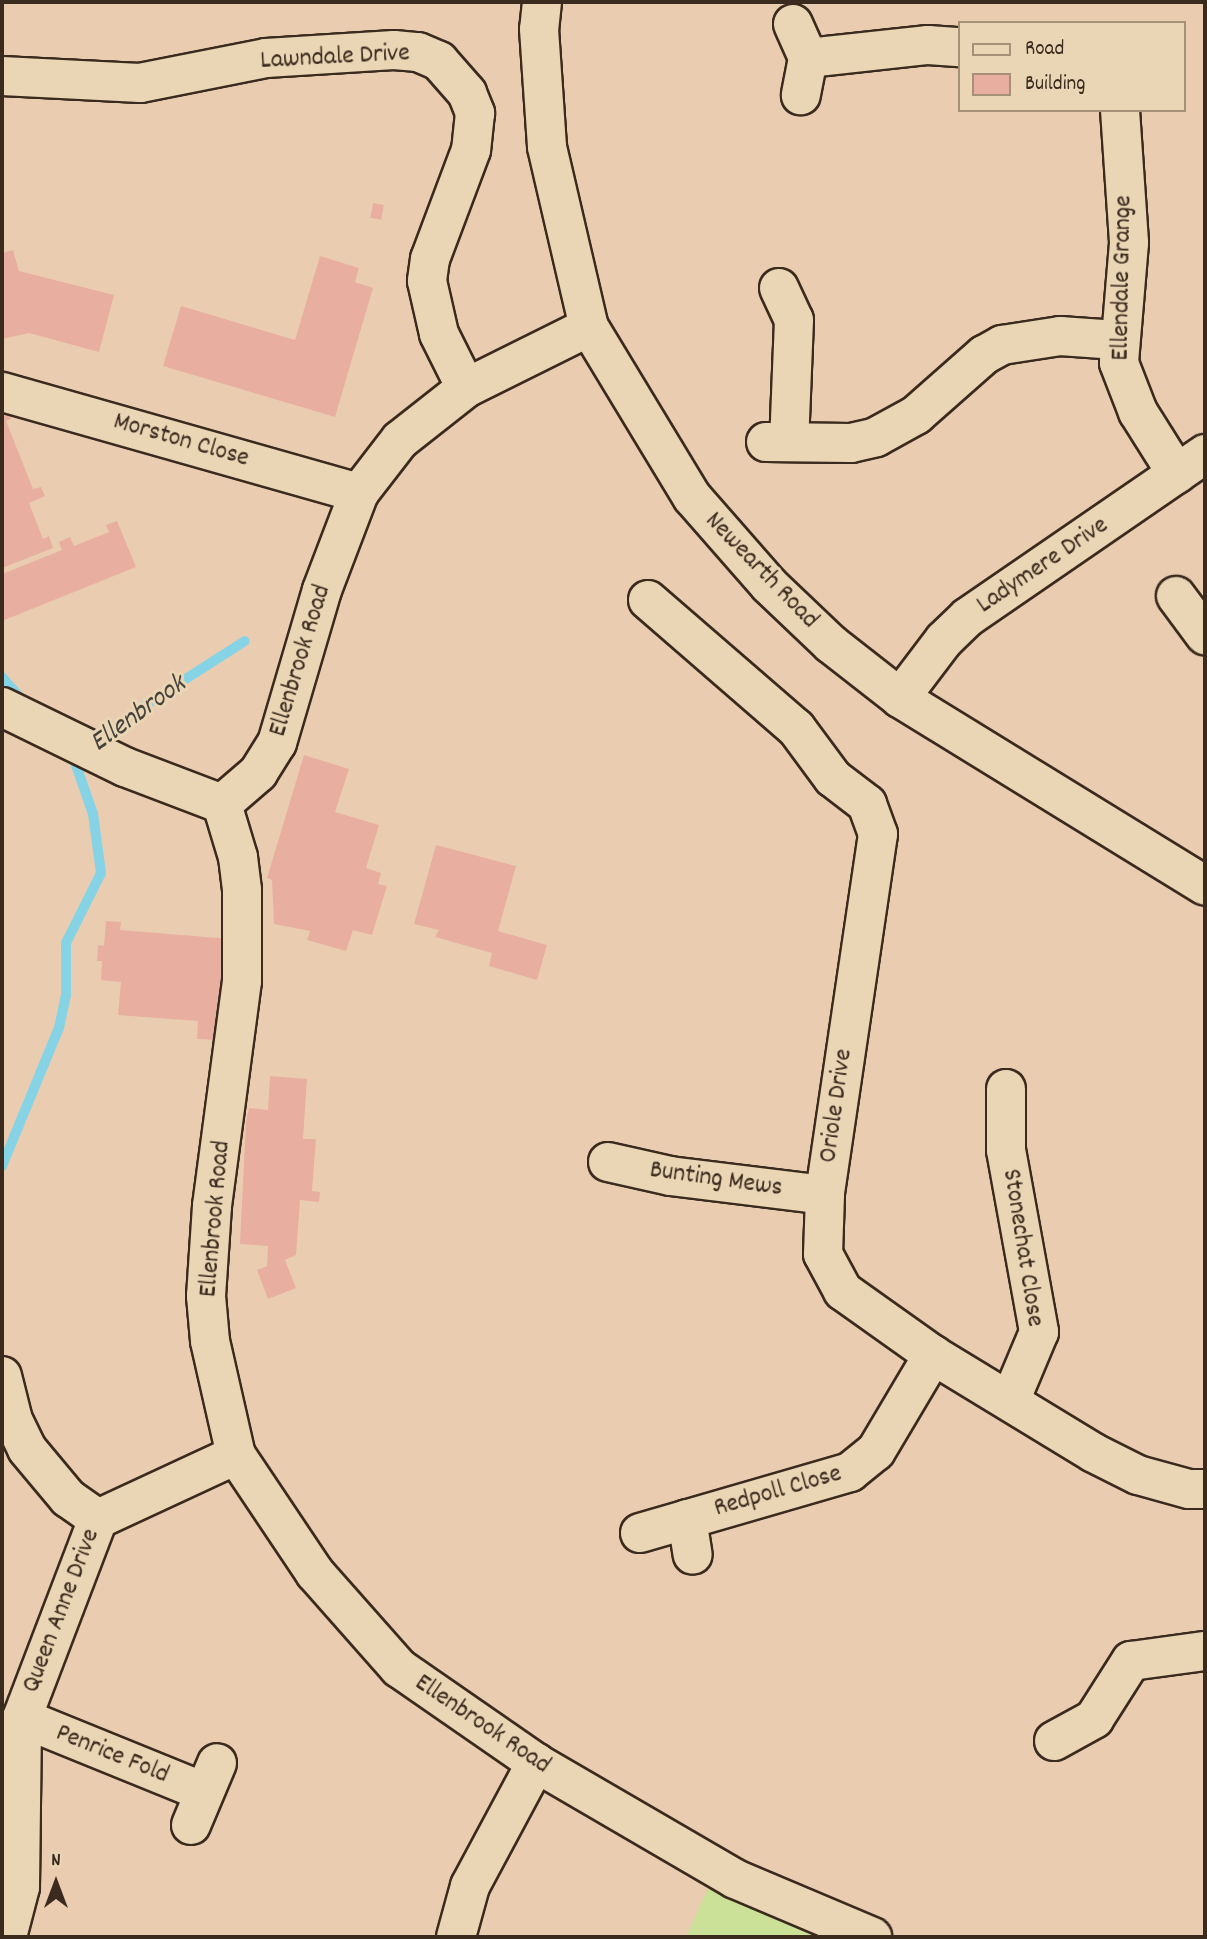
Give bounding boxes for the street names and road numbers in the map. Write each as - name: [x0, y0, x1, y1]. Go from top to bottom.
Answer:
- street label: Lawndale Drive: [259, 39, 411, 77]
- street label: Ellendale Grange: [1106, 195, 1140, 361]
- street label: Morston Close: [110, 407, 252, 475]
- street label: Newearth Road: [698, 506, 824, 636]
- street label: Ladymere Drive: [971, 511, 1115, 621]
- street label: Ellenbrook Road: [263, 581, 339, 741]
- street label: Oriole Drive: [814, 1047, 860, 1165]
- street label: Ellenbrook Road: [194, 1139, 238, 1299]
- street label: Bunting Mews: [648, 1155, 784, 1205]
- street label: Stonechat Close: [994, 1167, 1050, 1329]
- street label: Redpoll Close: [711, 1459, 845, 1525]
- street label: Queen Anne Drive: [16, 1525, 108, 1697]
- street label: Ellenbrook Road: [408, 1668, 556, 1782]
- street label: Penrice Fold: [51, 1718, 173, 1792]

